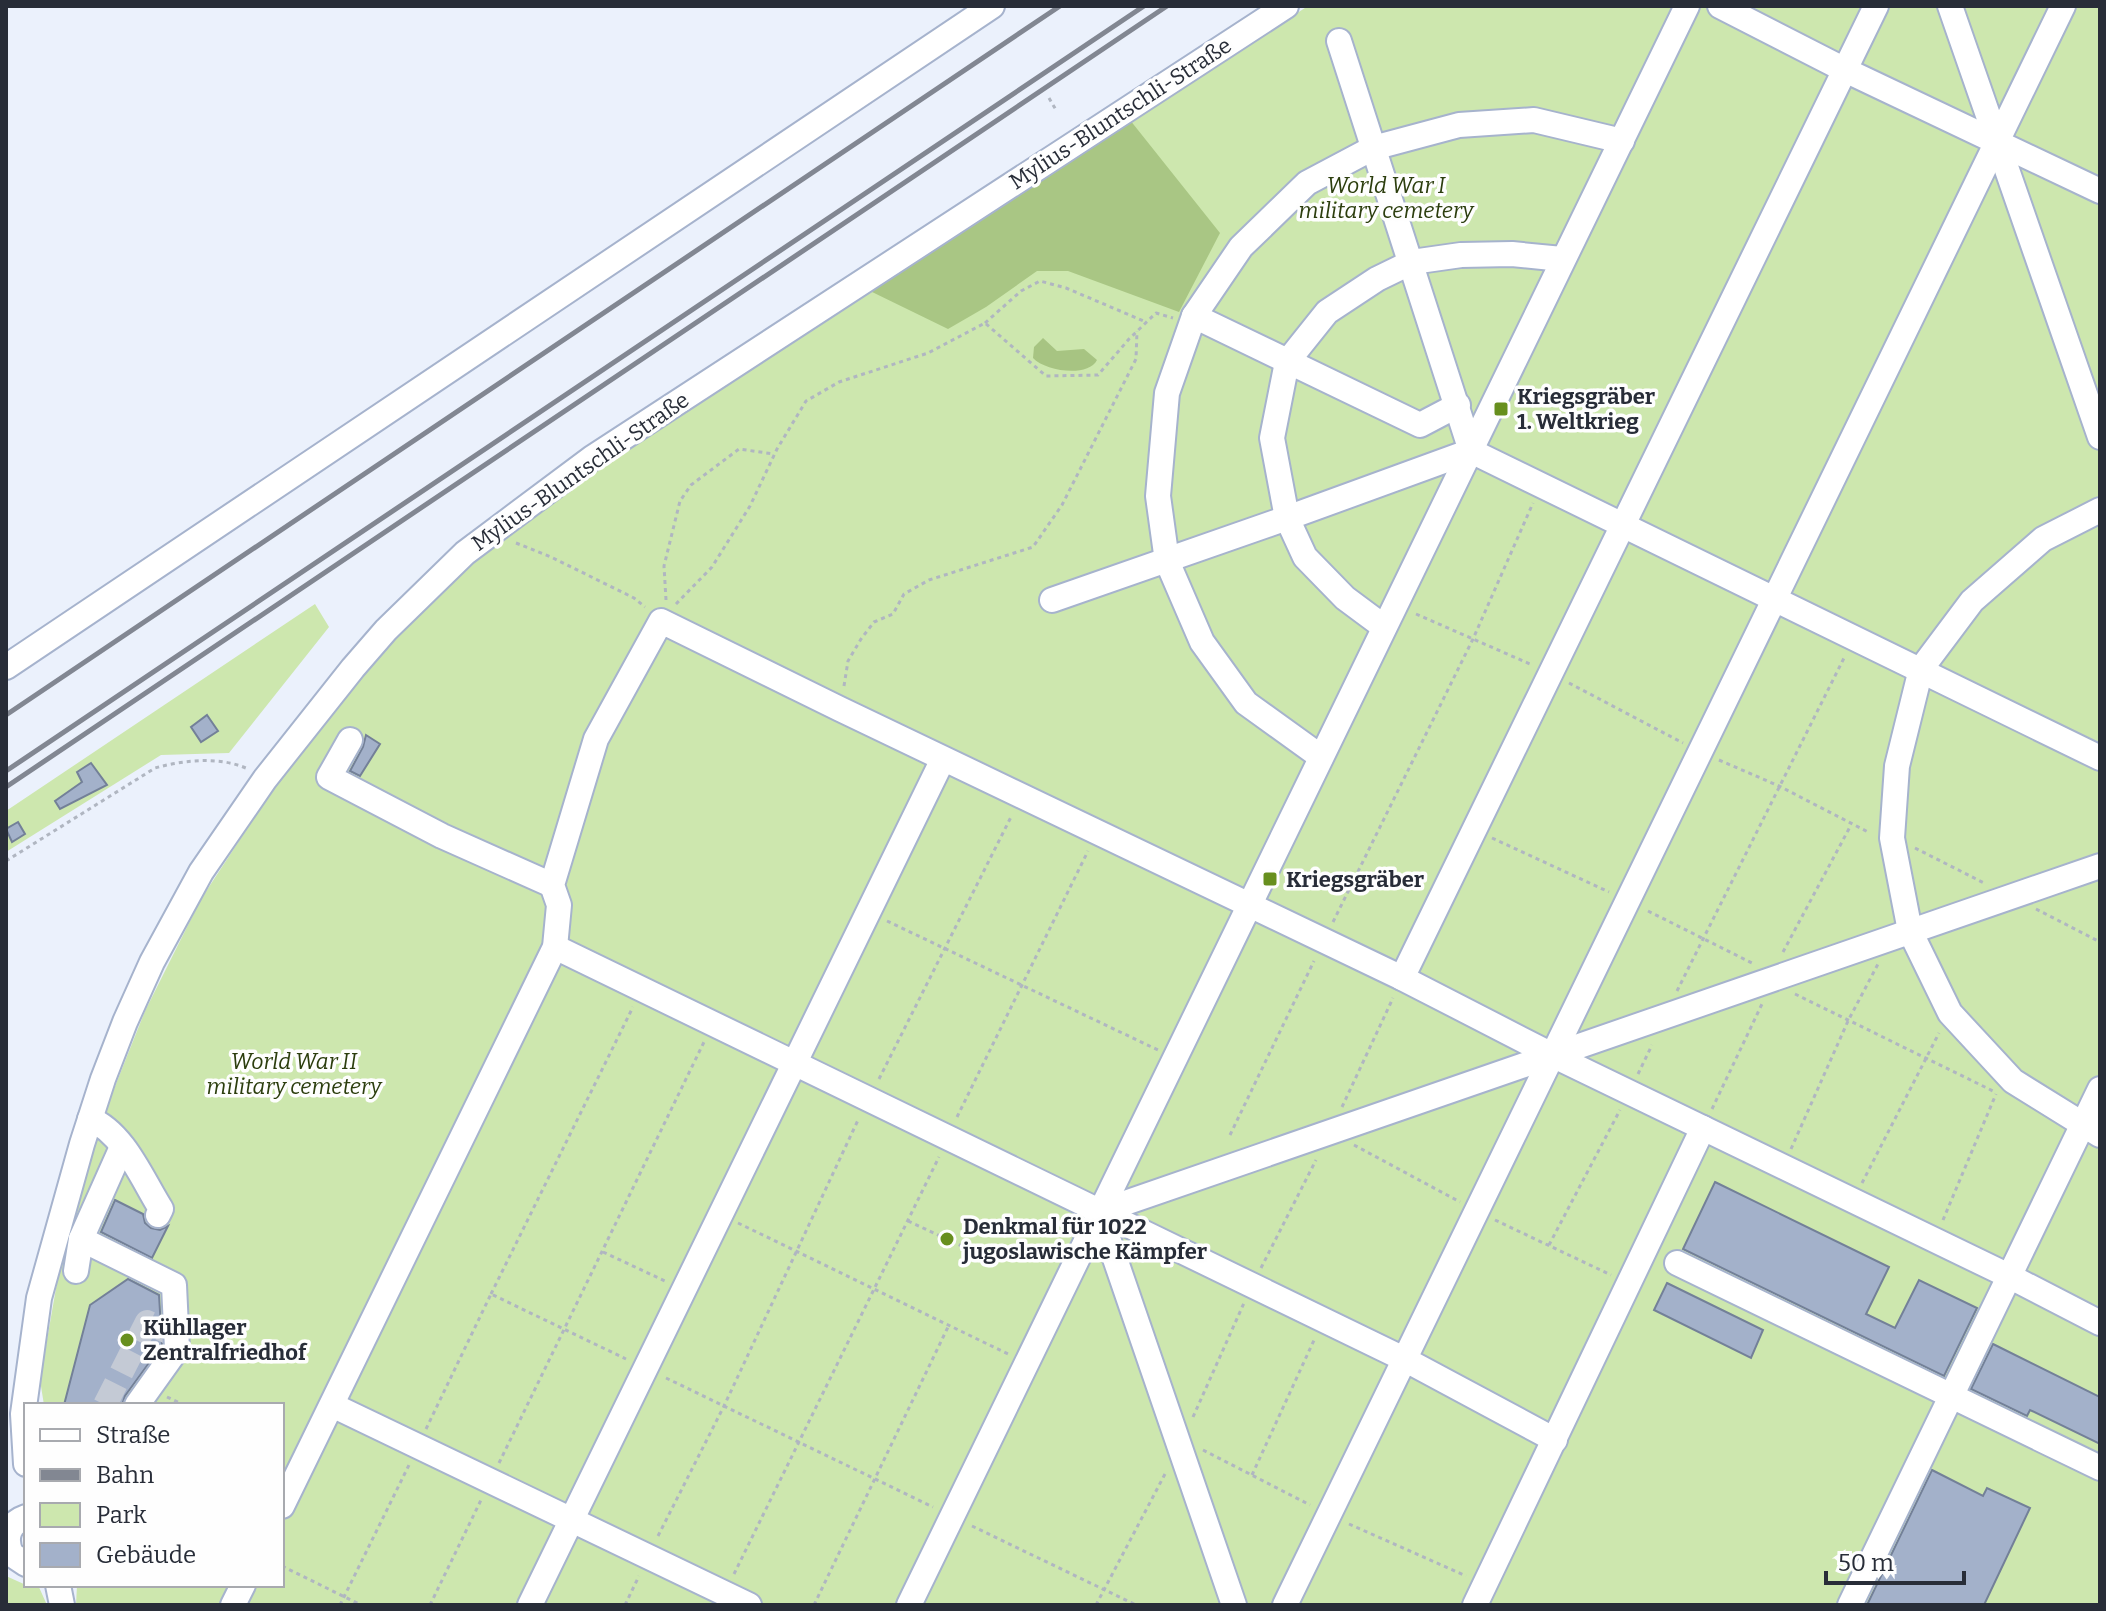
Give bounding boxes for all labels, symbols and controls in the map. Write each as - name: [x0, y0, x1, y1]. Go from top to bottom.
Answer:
- street label: Mylius-Bluntschli-Straße: [1004, 32, 1236, 195]
- park label: World War I military cemetery: [1299, 172, 1475, 224]
- place label: Kriegsgräber 1. Weltkrieg: [1517, 383, 1656, 435]
- street label: Mylius-Bluntschli-Straße: [466, 386, 694, 557]
- marker: Kriegsgräber 1. Weltkrieg: [1492, 400, 1510, 418]
- place label: Kriegsgräber: [1286, 866, 1425, 893]
- marker: Kriegsgräber: [1261, 870, 1279, 888]
- park label: World War II military cemetery: [207, 1048, 383, 1100]
- place label: Denkmal für 1022 jugoslawische Kämpfer: [961, 1213, 1208, 1265]
- marker: Denkmal für 1022 jugoslawische Kämpfer: [938, 1230, 956, 1248]
- place label: Kühllager Zentralfriedhof: [143, 1314, 308, 1366]
- marker: Kühllager Zentralfriedhof: [118, 1331, 136, 1349]
- legend: [24, 1403, 284, 1587]
- text: Straße: [96, 1421, 170, 1449]
- text: Bahn: [96, 1461, 154, 1489]
- text: Park: [96, 1501, 147, 1529]
- scale bar: [1826, 1535, 1964, 1585]
- text: Gebäude: [96, 1541, 196, 1569]
- text: 50 m: [1838, 1549, 1894, 1577]

